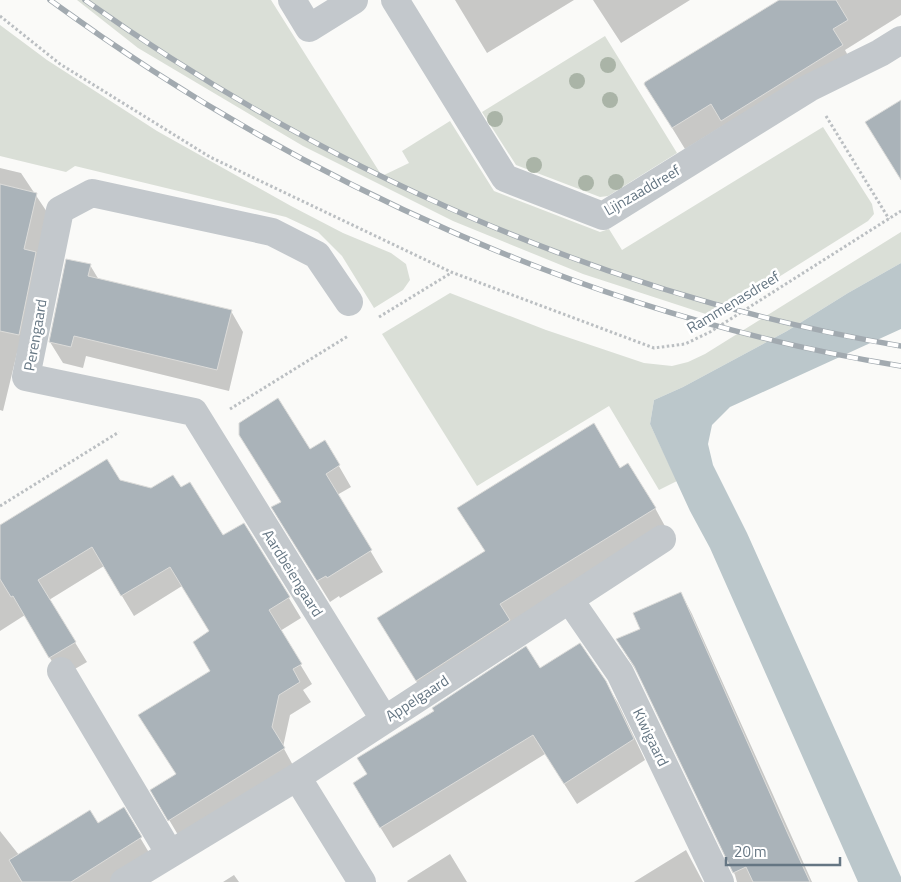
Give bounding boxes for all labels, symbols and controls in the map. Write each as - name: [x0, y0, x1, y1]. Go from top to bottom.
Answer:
- street label: Lijnzaaddreef: [600, 159, 684, 221]
- street label: Rammenasdreef: [682, 265, 784, 339]
- street label: Perengaard: [17, 297, 53, 373]
- street label: Aardbeiengaard: [257, 525, 329, 621]
- street label: Appelgaard: [381, 669, 453, 727]
- street label: Kiwigaard: [627, 704, 675, 770]
- scale bar: [726, 834, 840, 866]
- text: 20 m: [734, 840, 767, 863]

